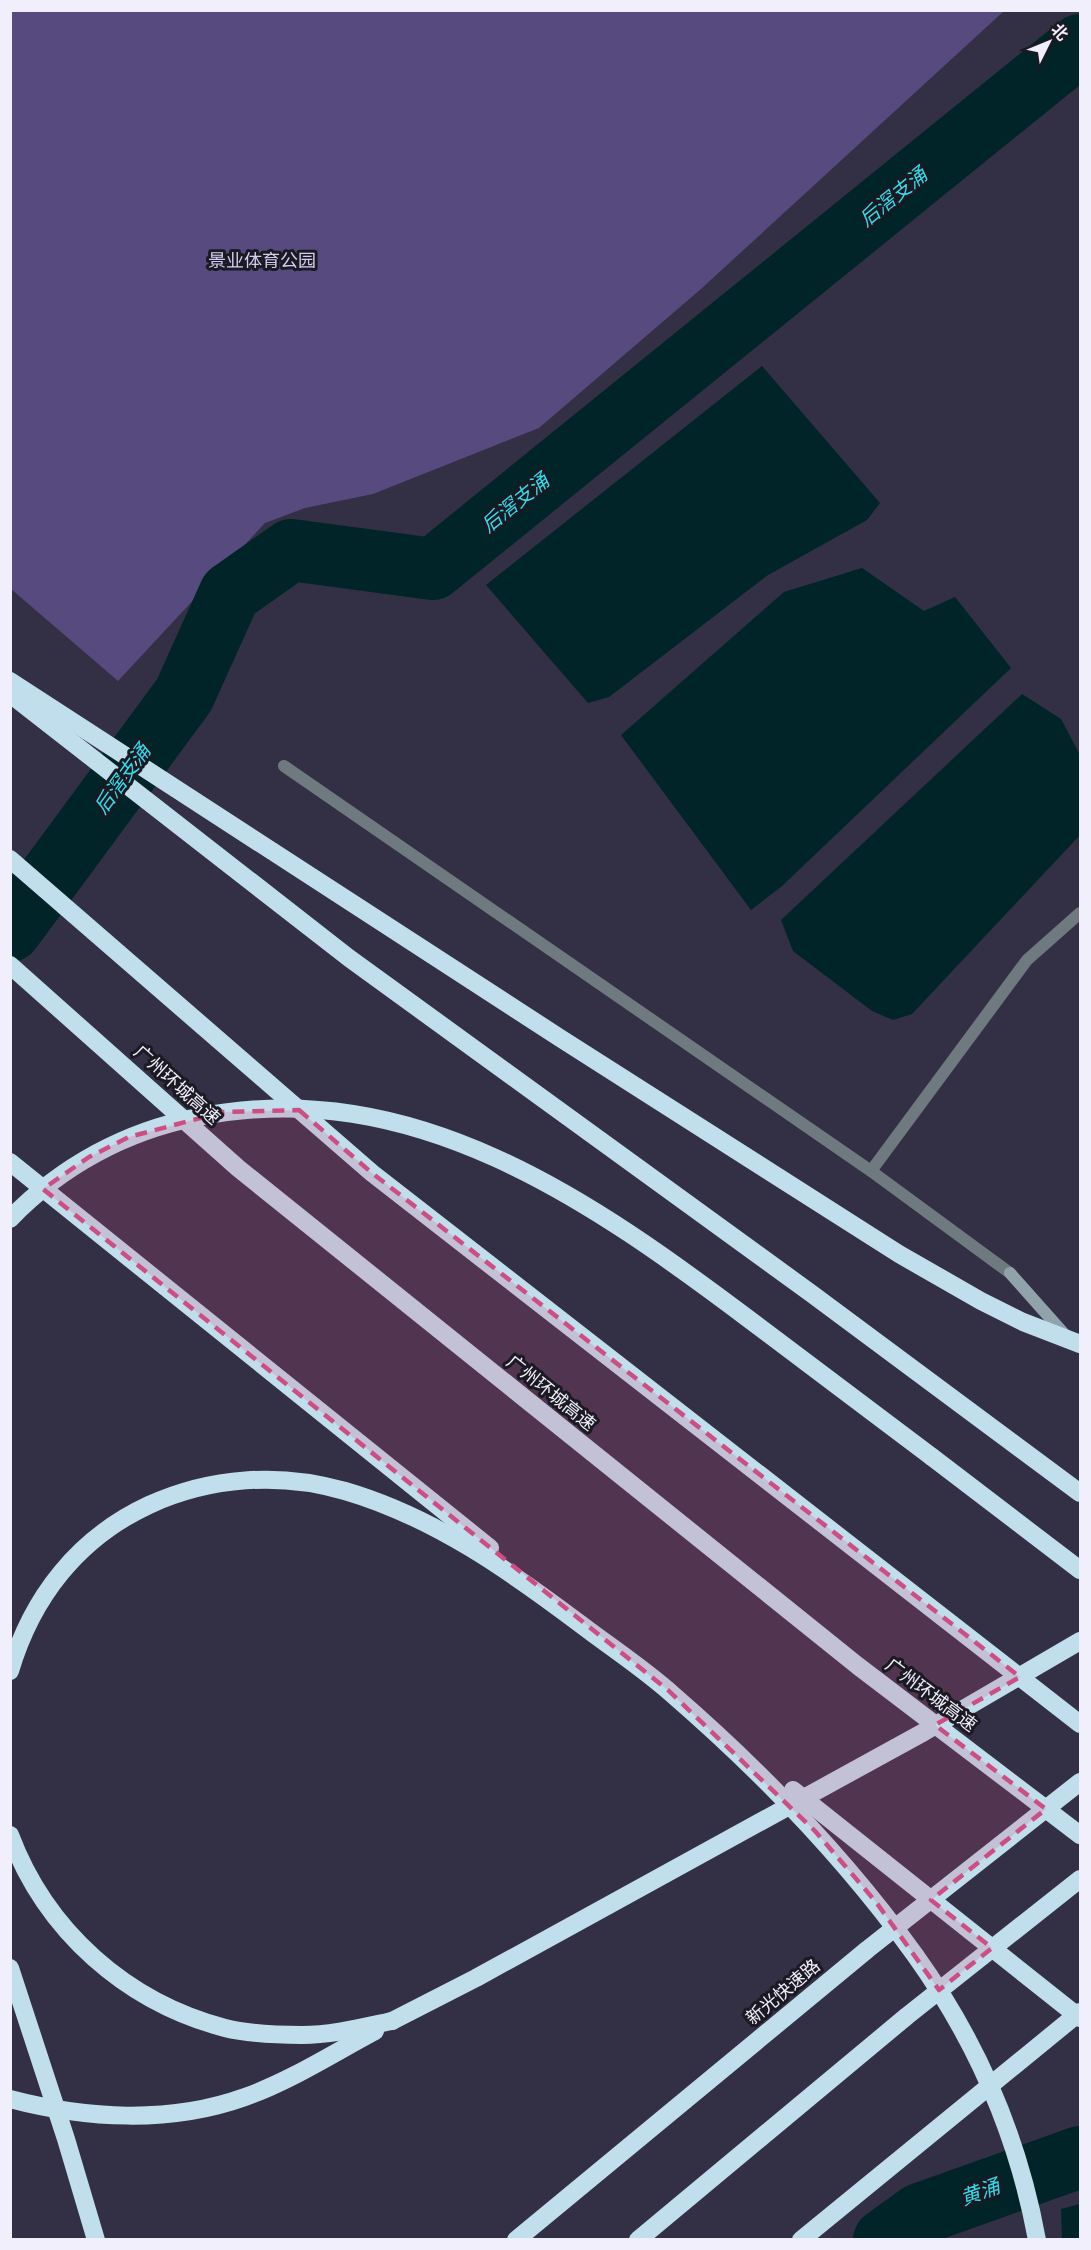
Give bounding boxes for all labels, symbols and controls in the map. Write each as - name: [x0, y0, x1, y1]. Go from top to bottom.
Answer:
- north arrow: [1019, 12, 1079, 72]
- text: 北: [1046, 19, 1073, 46]
- water label: 后滘支涌: [854, 160, 935, 234]
- park label: 景业体育公园: [208, 249, 316, 274]
- water label: 后滘支涌: [476, 466, 557, 540]
- water label: 后滘支涌: [88, 737, 159, 820]
- street label: 广州环城高速: [128, 1040, 225, 1131]
- street label: 广州环城高速: [501, 1350, 601, 1437]
- street label: 广州环城高速: [880, 1653, 981, 1738]
- street label: 新光快速路: [741, 1954, 826, 2031]
- water label: 黄涌: [957, 2172, 1006, 2213]

